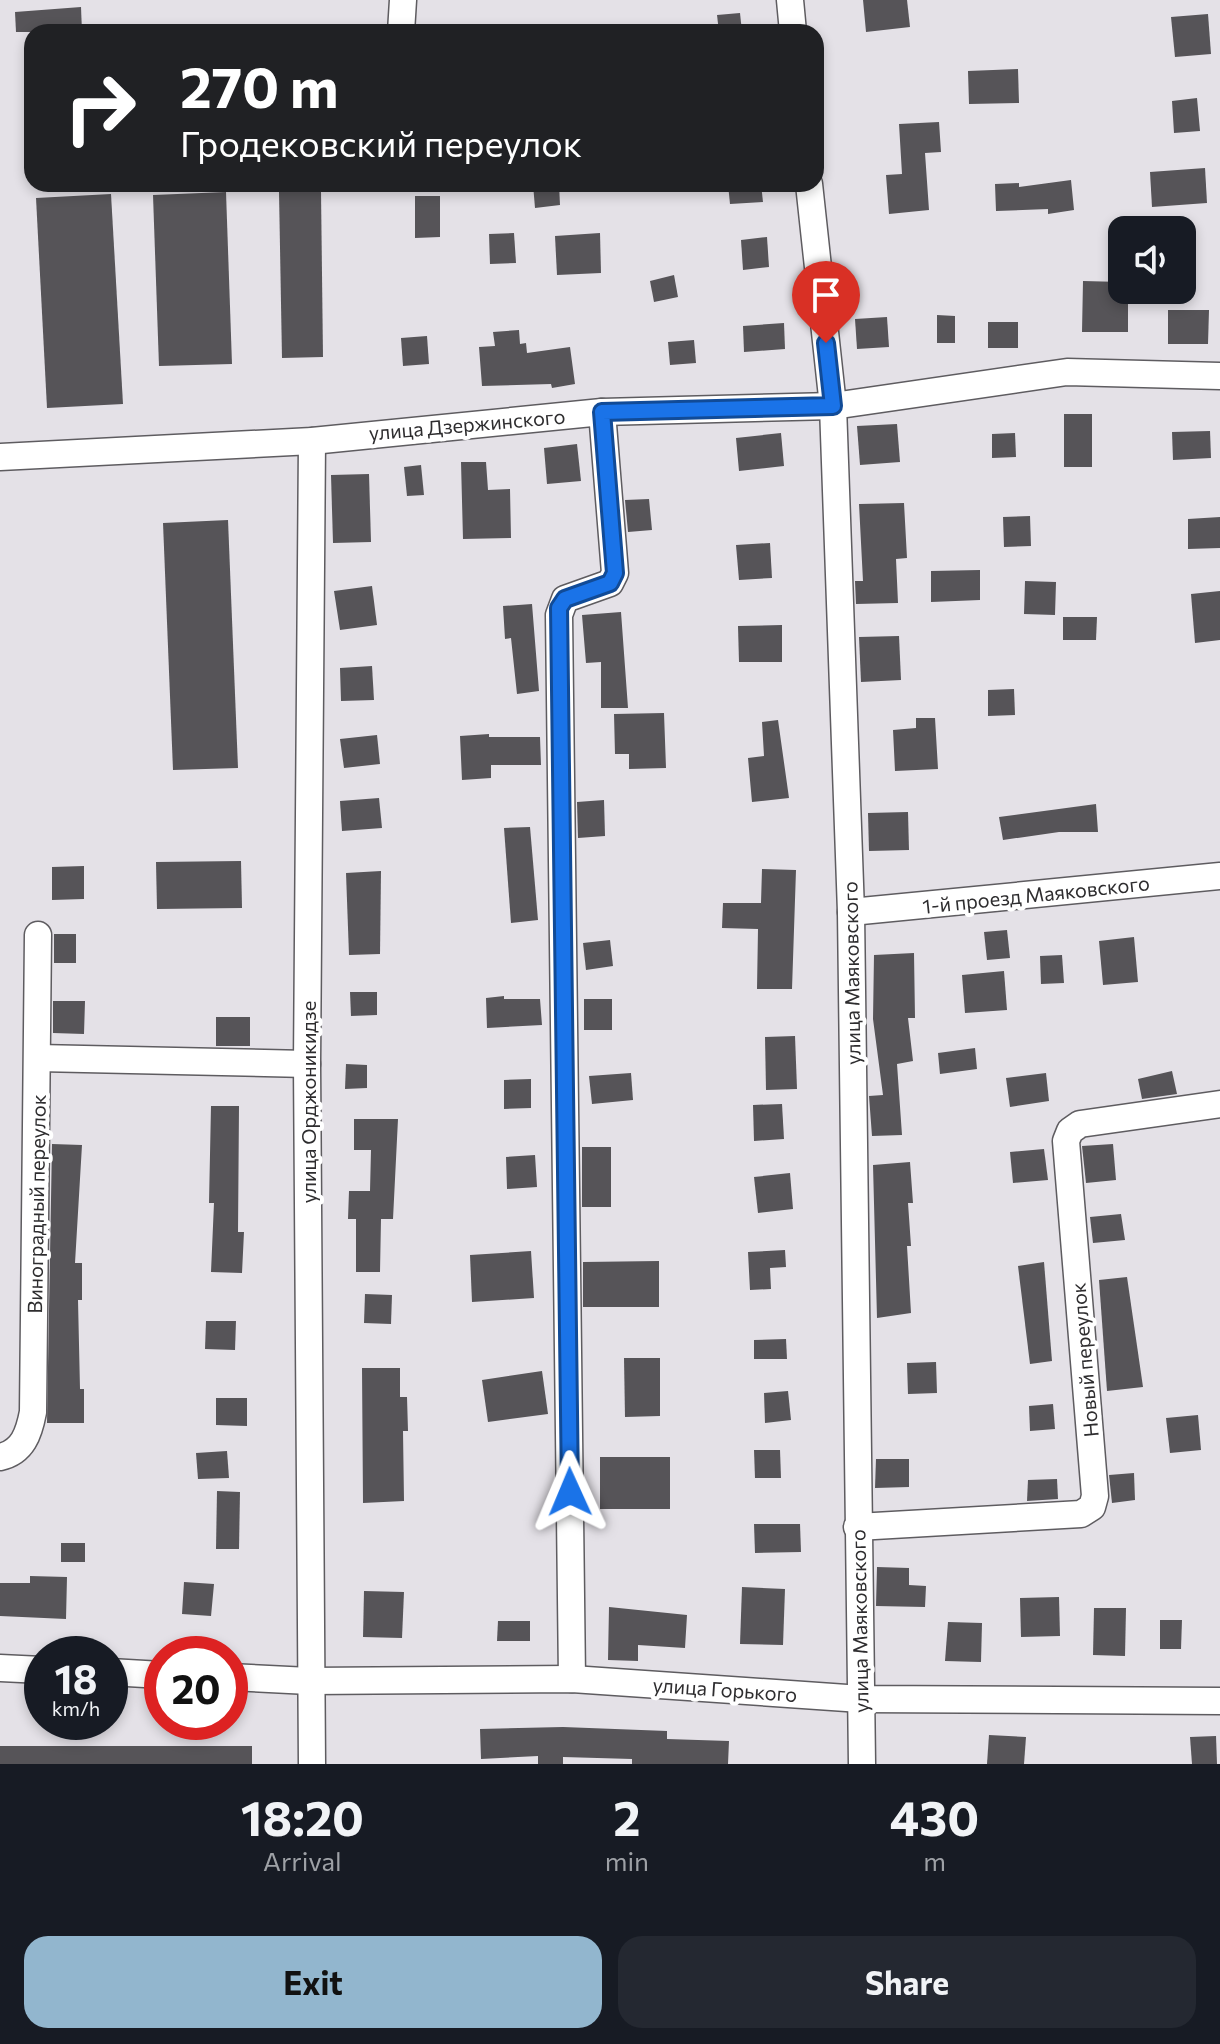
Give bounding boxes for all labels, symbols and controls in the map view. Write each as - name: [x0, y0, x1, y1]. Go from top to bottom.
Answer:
- text: 270 m: [180, 51, 339, 120]
- icon: right: [48, 56, 152, 160]
- text: Гродековский переулок: [180, 120, 582, 164]
- map controls: [1108, 216, 1196, 304]
- button: sound: [1108, 216, 1196, 304]
- pin: [792, 261, 860, 343]
- icon: arrive: [804, 273, 848, 317]
- street label: улица Дзержинского: [368, 403, 566, 445]
- street label: 1-й проезд Маяковского: [921, 870, 1151, 918]
- street label: улица Маяковского: [837, 881, 865, 1065]
- street label: улица Орджоникидзе: [296, 1001, 320, 1203]
- street label: Виноградный переулок: [22, 1094, 50, 1314]
- street label: Новый переулок: [1065, 1281, 1103, 1438]
- position arrow: [528, 1450, 612, 1534]
- street label: улица Маяковского: [845, 1529, 873, 1713]
- speed limit sign: 20: [144, 1636, 248, 1740]
- text: 18: [55, 1653, 97, 1702]
- street label: улица Горького: [652, 1672, 798, 1706]
- text: km/h: [52, 1696, 100, 1720]
- text: 18:20: [241, 1787, 364, 1846]
- text: 2: [613, 1787, 640, 1846]
- text: 430: [890, 1787, 979, 1846]
- text: Arrival: [263, 1845, 342, 1876]
- text: min: [605, 1845, 649, 1876]
- text: m: [923, 1845, 946, 1876]
- button: Exit: [24, 1936, 602, 2028]
- button: Share: [618, 1936, 1196, 2028]

